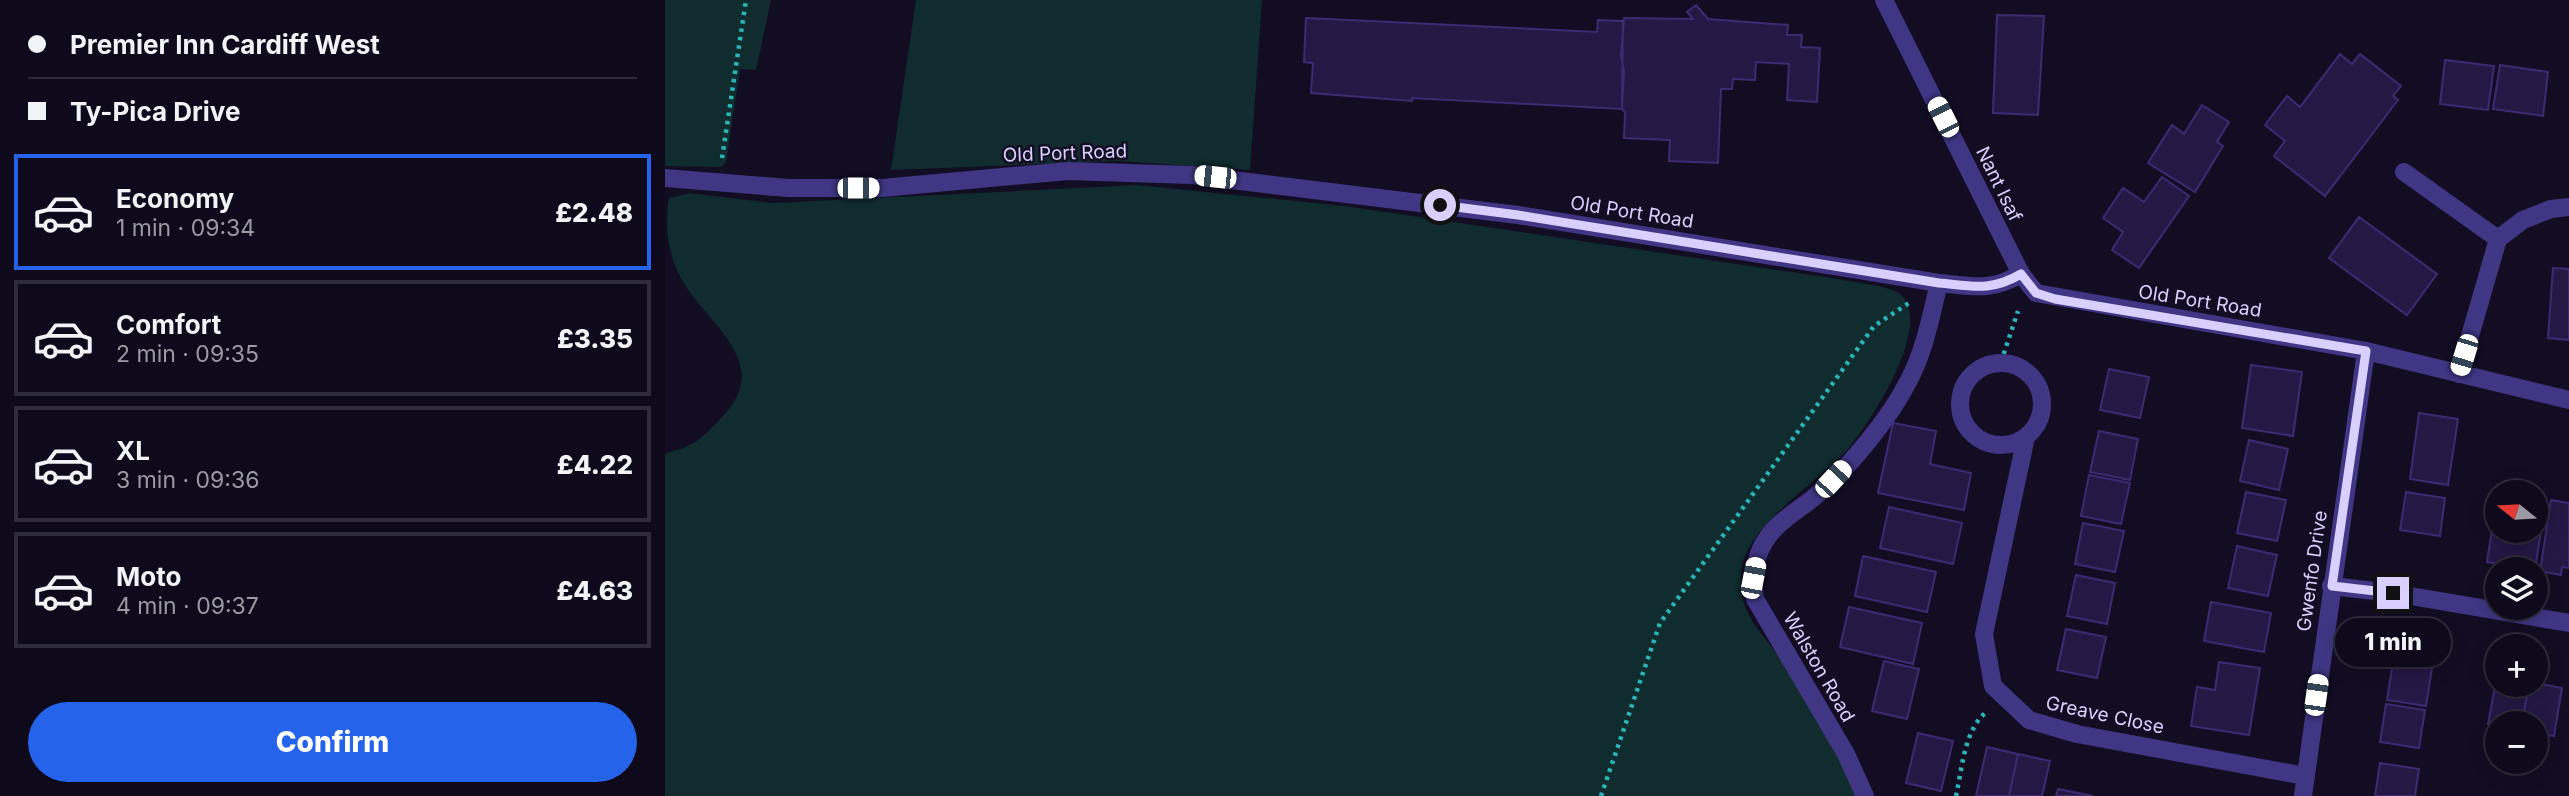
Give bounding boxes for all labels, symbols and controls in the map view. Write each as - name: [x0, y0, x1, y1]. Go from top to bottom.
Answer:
- text: Premier Inn Cardiff West: [70, 29, 380, 60]
- car: [1925, 94, 1962, 140]
- text: Ty-Pica Drive: [70, 96, 240, 127]
- street label: Old Port Road: [1002, 139, 1128, 167]
- street label: Nant Isaf: [1971, 143, 2027, 225]
- car: [1194, 164, 1237, 190]
- car: [838, 178, 880, 199]
- icon: car: [32, 181, 95, 244]
- text: Economy: [116, 183, 234, 214]
- route start: [1424, 189, 1456, 221]
- street label: Old Port Road: [1569, 191, 1695, 233]
- text: £2.48: [555, 197, 633, 228]
- text: 1 min · 09:34: [116, 214, 255, 242]
- street label: Old Port Road: [2137, 280, 2263, 322]
- icon: car: [32, 307, 95, 370]
- text: Comfort: [116, 309, 221, 340]
- text: £3.35: [557, 323, 633, 354]
- car: [2448, 332, 2481, 378]
- text: 2 min · 09:35: [116, 340, 259, 368]
- icon: car: [32, 433, 95, 496]
- text: XL: [116, 435, 150, 466]
- text: £4.22: [557, 449, 633, 480]
- car: [1811, 456, 1856, 502]
- text: 3 min · 09:36: [116, 466, 259, 494]
- north arrow: [2485, 480, 2548, 542]
- map controls: [2485, 480, 2548, 774]
- street label: Gwenfo Drive: [2292, 509, 2332, 633]
- car: [1739, 555, 1768, 601]
- button: layers: [2485, 557, 2548, 620]
- icon: car: [32, 559, 95, 622]
- text: Moto: [116, 561, 181, 592]
- text: £4.63: [556, 575, 633, 606]
- route end: [2377, 577, 2409, 609]
- text: 4 min · 09:37: [116, 592, 259, 620]
- street label: Walston Road: [1778, 608, 1860, 726]
- callout: 1 min: [2335, 618, 2451, 666]
- text: 1 min: [2364, 628, 2422, 656]
- button: +: [2485, 634, 2548, 697]
- car: [2303, 673, 2330, 717]
- street label: Greave Close: [2044, 691, 2166, 739]
- button: Confirm: [28, 702, 637, 782]
- button: −: [2485, 711, 2548, 774]

